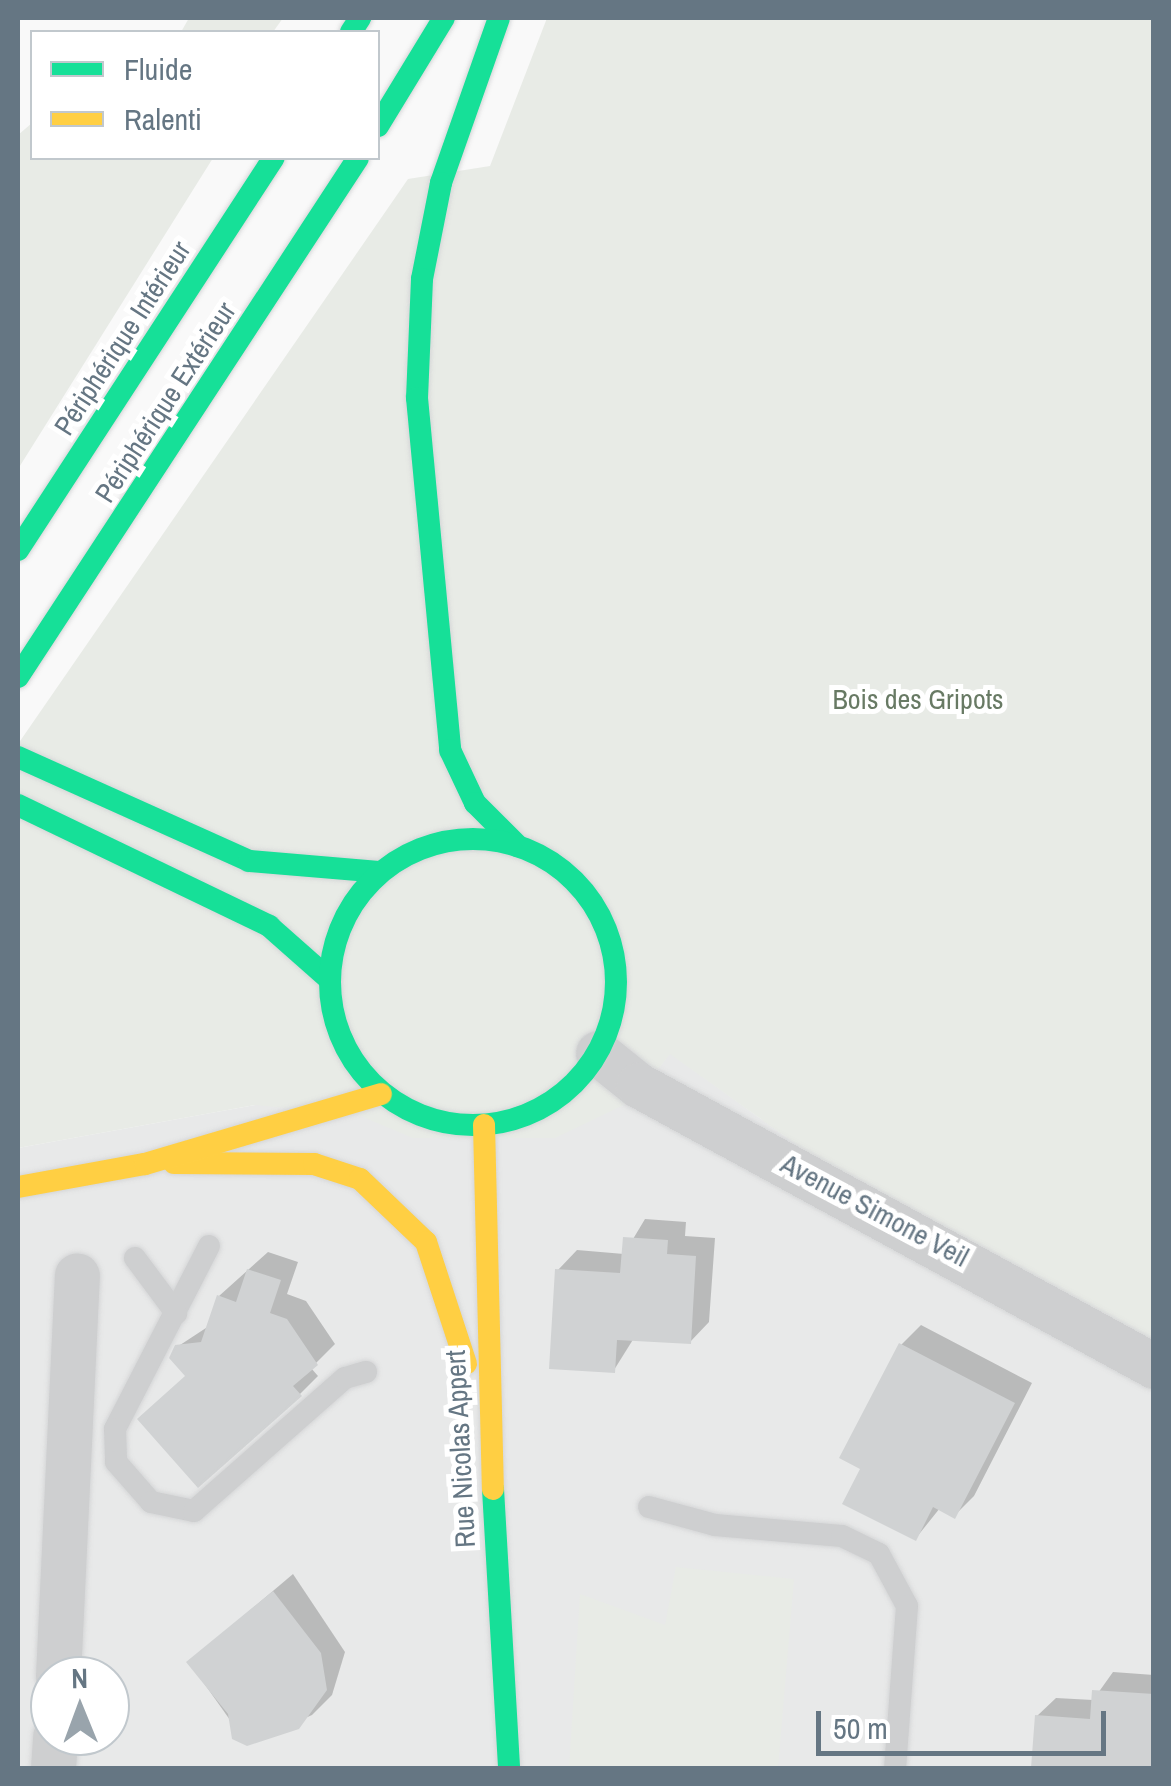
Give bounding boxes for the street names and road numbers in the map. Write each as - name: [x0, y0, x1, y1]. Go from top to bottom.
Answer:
- street label: Périphérique Intérieur: [47, 235, 197, 441]
- street label: Périphérique Extérieur: [88, 295, 242, 509]
- street label: Avenue Simone Veil: [775, 1146, 975, 1274]
- street label: Rue Nicolas Appert: [438, 1349, 482, 1549]

